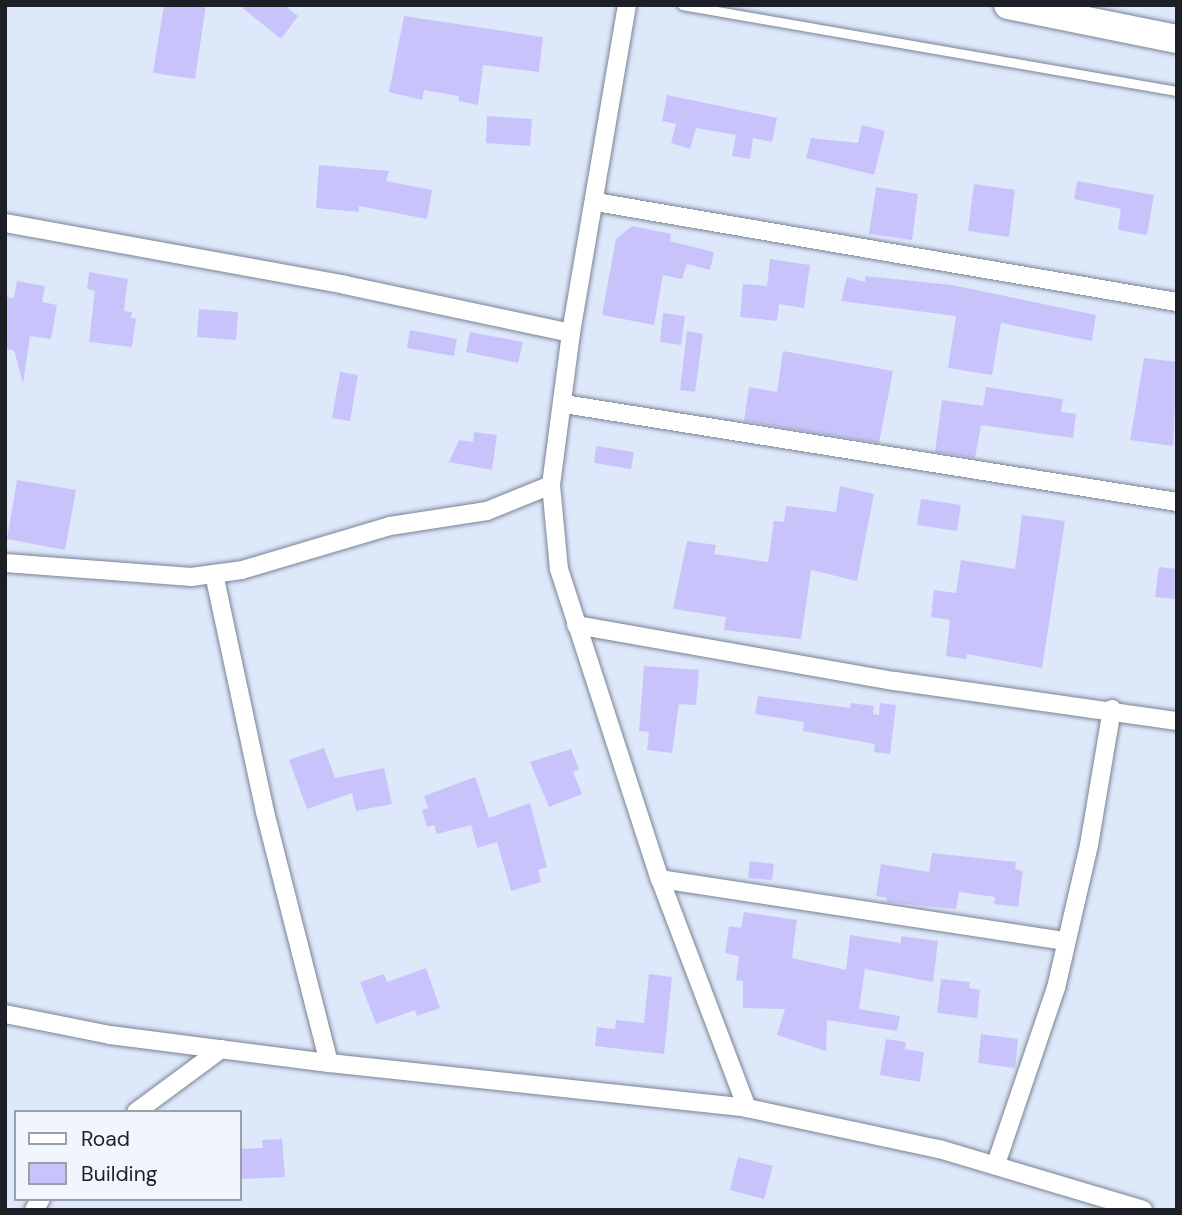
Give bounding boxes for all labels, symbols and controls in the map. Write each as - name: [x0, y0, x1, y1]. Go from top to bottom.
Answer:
- legend: [14, 1110, 242, 1201]
- text: Road: [81, 1125, 130, 1153]
- text: Building: [81, 1160, 157, 1188]

